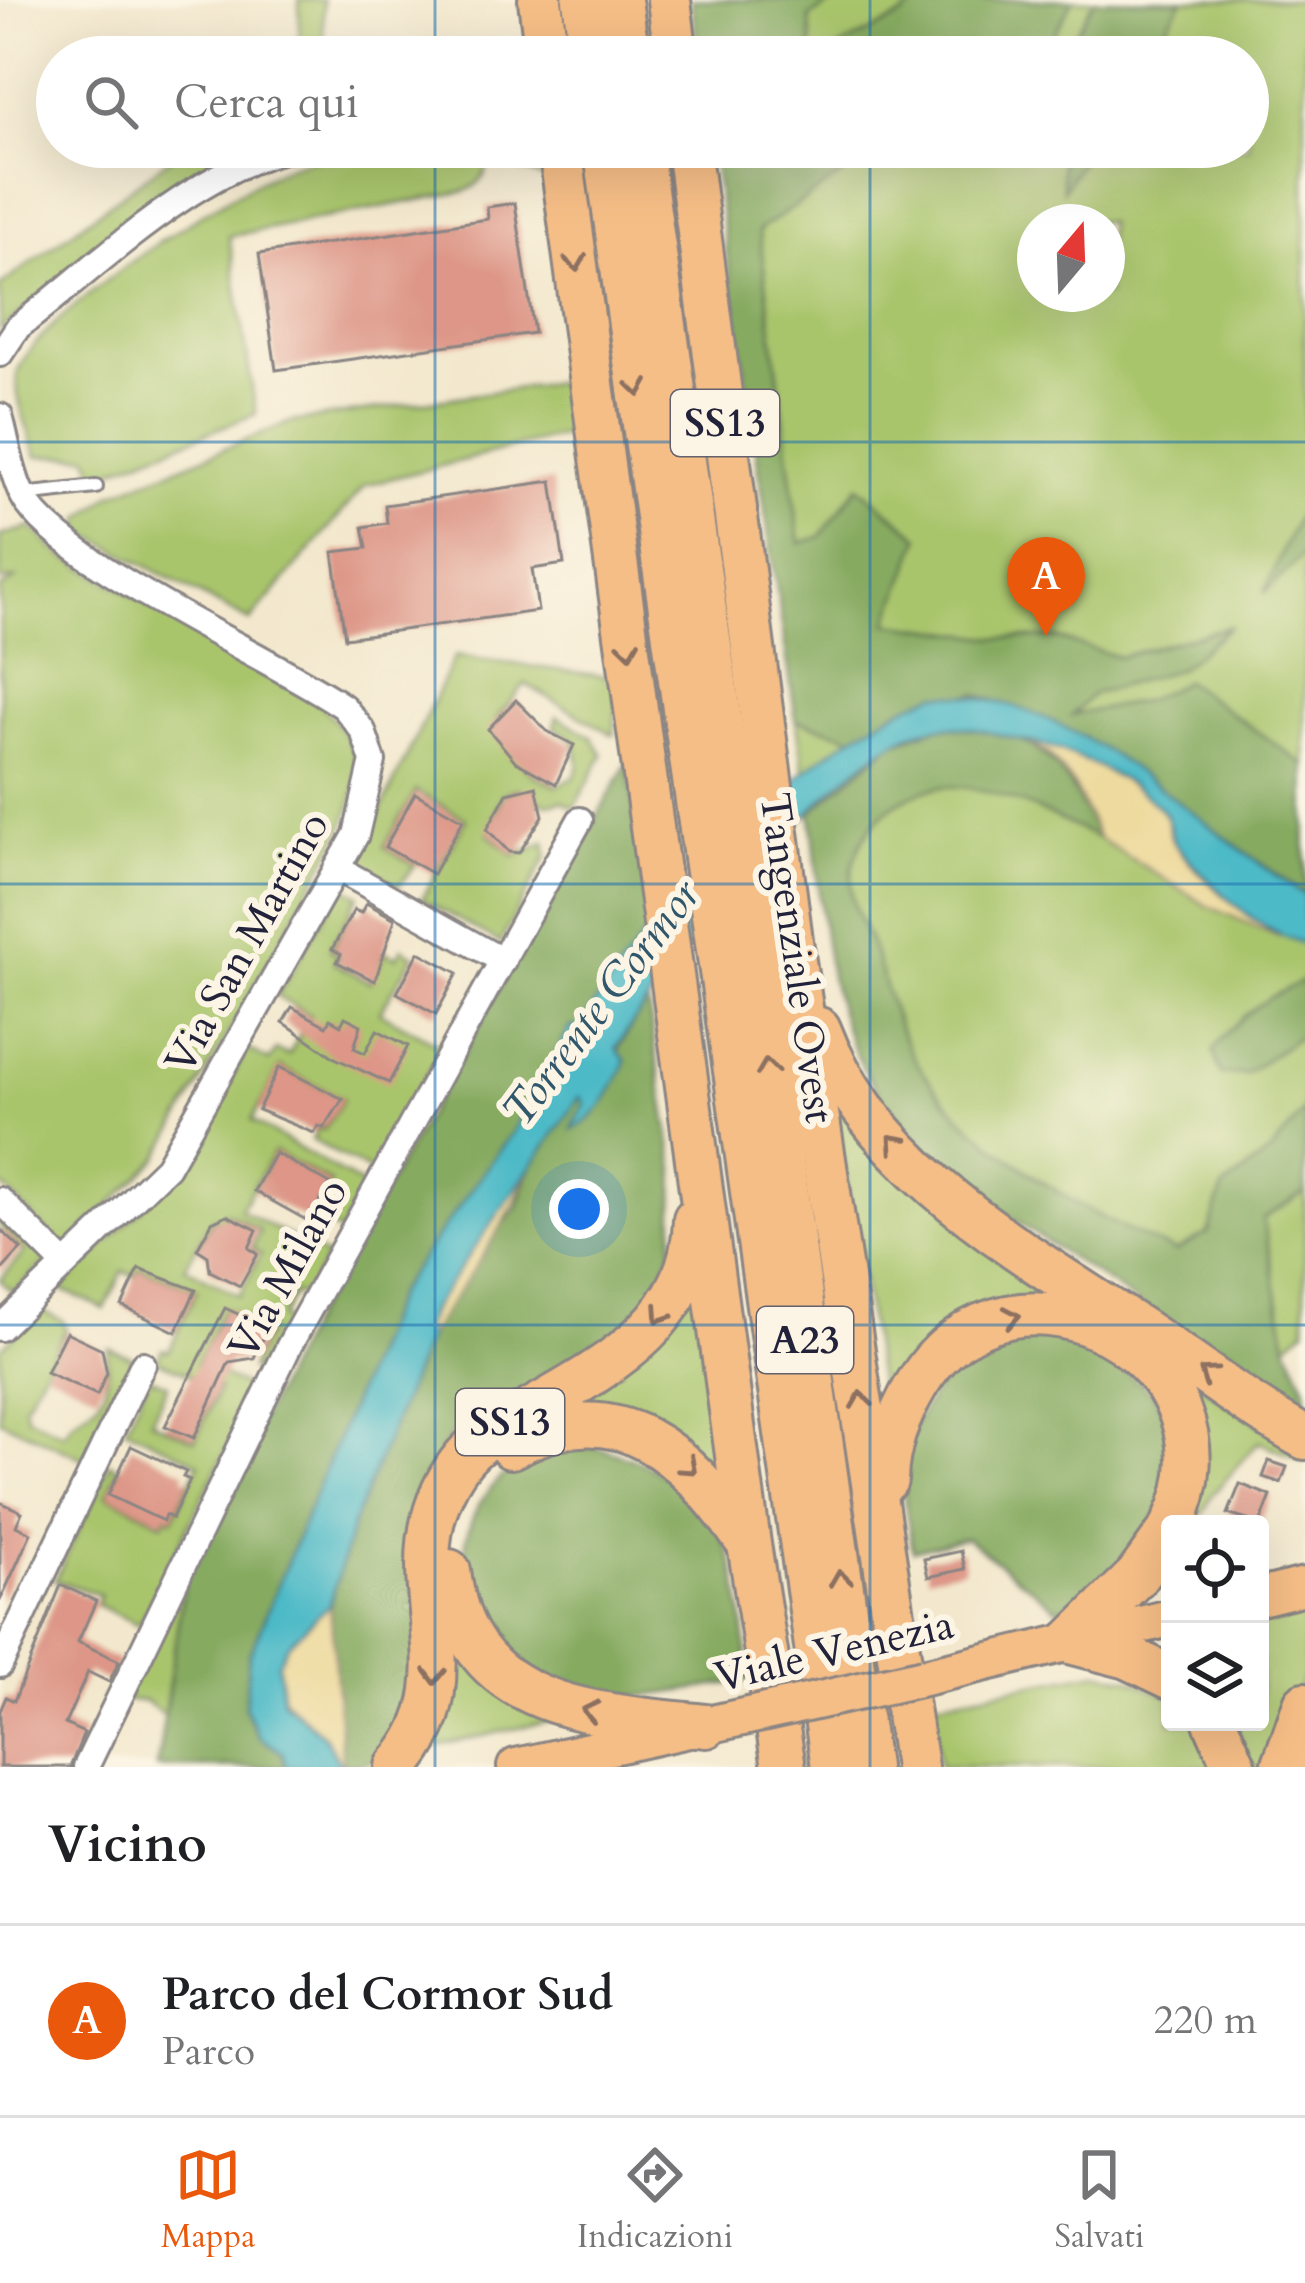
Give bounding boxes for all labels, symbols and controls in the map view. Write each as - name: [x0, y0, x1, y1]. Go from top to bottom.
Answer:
- search box: [36, 36, 1269, 168]
- icon: search: [78, 69, 144, 135]
- text: Cerca qui: [174, 72, 359, 133]
- north arrow: [1017, 204, 1125, 312]
- one-way arrow: [562, 253, 588, 273]
- one-way arrow: [624, 378, 650, 398]
- road number: SS13: [671, 390, 779, 456]
- pin: A: [1007, 537, 1085, 636]
- one-way arrow: [615, 639, 641, 659]
- street label: Tangenziale Ovest: [746, 789, 848, 1127]
- street label: Via San Martino: [151, 802, 343, 1084]
- water label: Torrente Cormor: [488, 866, 715, 1139]
- one-way arrow: [755, 1058, 781, 1077]
- one-way arrow: [887, 1135, 909, 1156]
- street label: Via Milano: [215, 1168, 361, 1370]
- your location: [549, 1179, 609, 1239]
- one-way arrow: [654, 1302, 676, 1324]
- one-way arrow: [1002, 1306, 1022, 1331]
- road number: A23: [757, 1307, 853, 1373]
- one-way arrow: [1198, 1366, 1220, 1388]
- road number: SS13: [456, 1389, 564, 1455]
- one-way arrow: [849, 1390, 875, 1410]
- one-way arrow: [675, 1453, 697, 1474]
- map controls: [1161, 1515, 1269, 1731]
- button: locate: [1161, 1515, 1269, 1623]
- one-way arrow: [828, 1569, 854, 1588]
- street label: Viale Venezia: [709, 1596, 959, 1706]
- button: layers: [1161, 1623, 1269, 1731]
- one-way arrow: [422, 1668, 448, 1686]
- one-way arrow: [580, 1700, 600, 1725]
- text: Vicino: [48, 1810, 207, 1880]
- text: Parco del Cormor Sud: [162, 1964, 613, 2025]
- text: A: [72, 1994, 102, 2047]
- text: 220 m: [1154, 1994, 1257, 2047]
- text: Parco: [162, 2025, 255, 2078]
- tab: Mappa: [161, 2142, 255, 2259]
- tab: Indicazioni: [577, 2142, 733, 2259]
- tab: Salvati: [1054, 2142, 1144, 2259]

